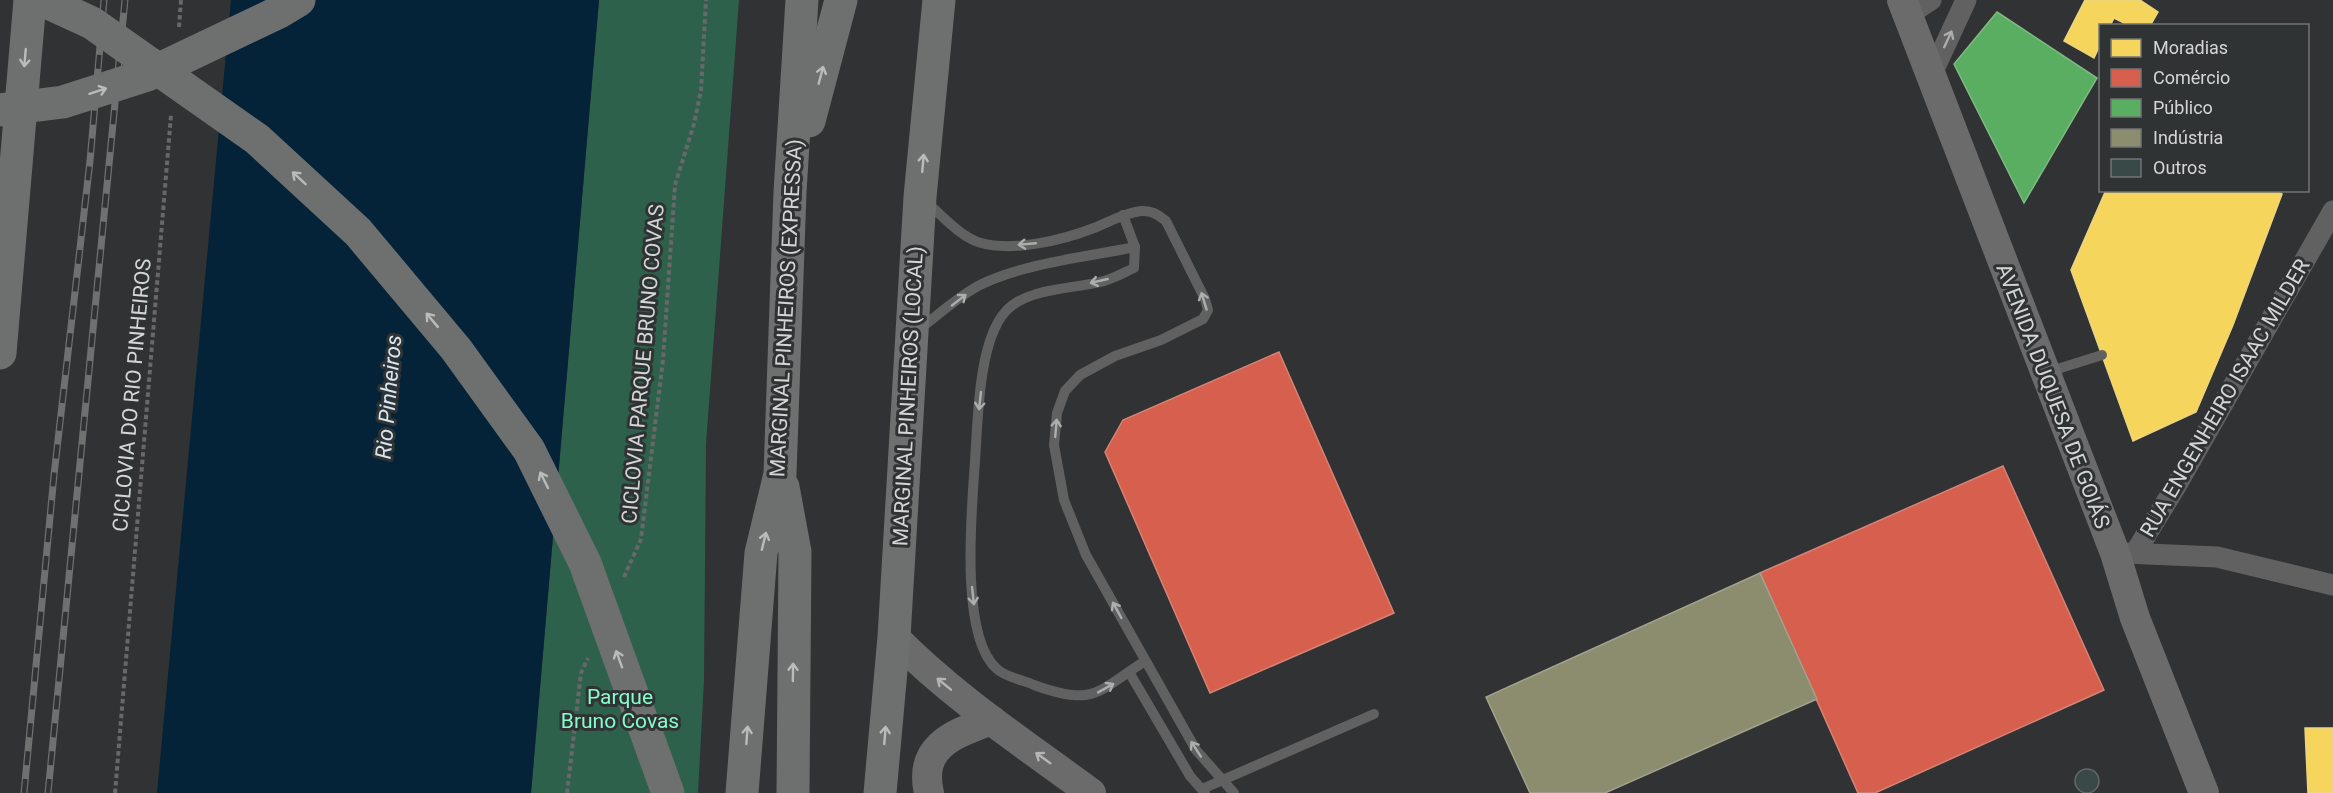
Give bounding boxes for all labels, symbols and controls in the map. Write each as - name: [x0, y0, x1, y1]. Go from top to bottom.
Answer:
- legend: [2099, 24, 2309, 192]
- one-way arrow: [1942, 30, 1954, 48]
- text: Moradias: [2153, 37, 2228, 58]
- one-way arrow: [19, 48, 30, 68]
- one-way arrow: [816, 66, 827, 85]
- text: Comércio: [2153, 67, 2230, 88]
- one-way arrow: [88, 84, 107, 95]
- text: Público: [2153, 97, 2213, 118]
- text: Indústria: [2153, 127, 2223, 148]
- street label: MARGINAL PINHEIROS (EXPRESSA): [765, 138, 807, 478]
- one-way arrow: [918, 154, 929, 174]
- text: Outros: [2153, 157, 2207, 178]
- one-way arrow: [292, 171, 307, 185]
- street label: CICLOVIA PARQUE BRUNO COVAS: [617, 203, 669, 525]
- one-way arrow: [1018, 239, 1038, 250]
- street label: MARGINAL PINHEIROS (LOCAL): [888, 245, 928, 547]
- street label: RUA ENGENHEIRO ISAAC MILDER: [2135, 255, 2315, 541]
- street label: CICLOVIA DO RIO PINHEIROS: [108, 257, 156, 533]
- street label: AVENIDA DUQUESA DE GOIÁS: [1991, 260, 2115, 532]
- one-way arrow: [1090, 276, 1109, 287]
- one-way arrow: [1198, 292, 1209, 311]
- one-way arrow: [951, 293, 967, 306]
- one-way arrow: [425, 313, 439, 328]
- water label: Rio Pinheiros: [371, 334, 406, 460]
- one-way arrow: [975, 391, 986, 411]
- one-way arrow: [1050, 419, 1061, 439]
- one-way arrow: [537, 471, 549, 489]
- one-way arrow: [758, 531, 770, 550]
- one-way arrow: [968, 585, 979, 605]
- one-way arrow: [1111, 602, 1123, 619]
- one-way arrow: [613, 650, 624, 669]
- one-way arrow: [787, 662, 799, 682]
- one-way arrow: [937, 678, 953, 691]
- one-way arrow: [1097, 682, 1114, 694]
- park label: Parque Bruno Covas: [561, 685, 679, 733]
- one-way arrow: [741, 725, 752, 745]
- one-way arrow: [880, 725, 891, 745]
- one-way arrow: [1190, 740, 1203, 757]
- one-way arrow: [1036, 752, 1052, 765]

